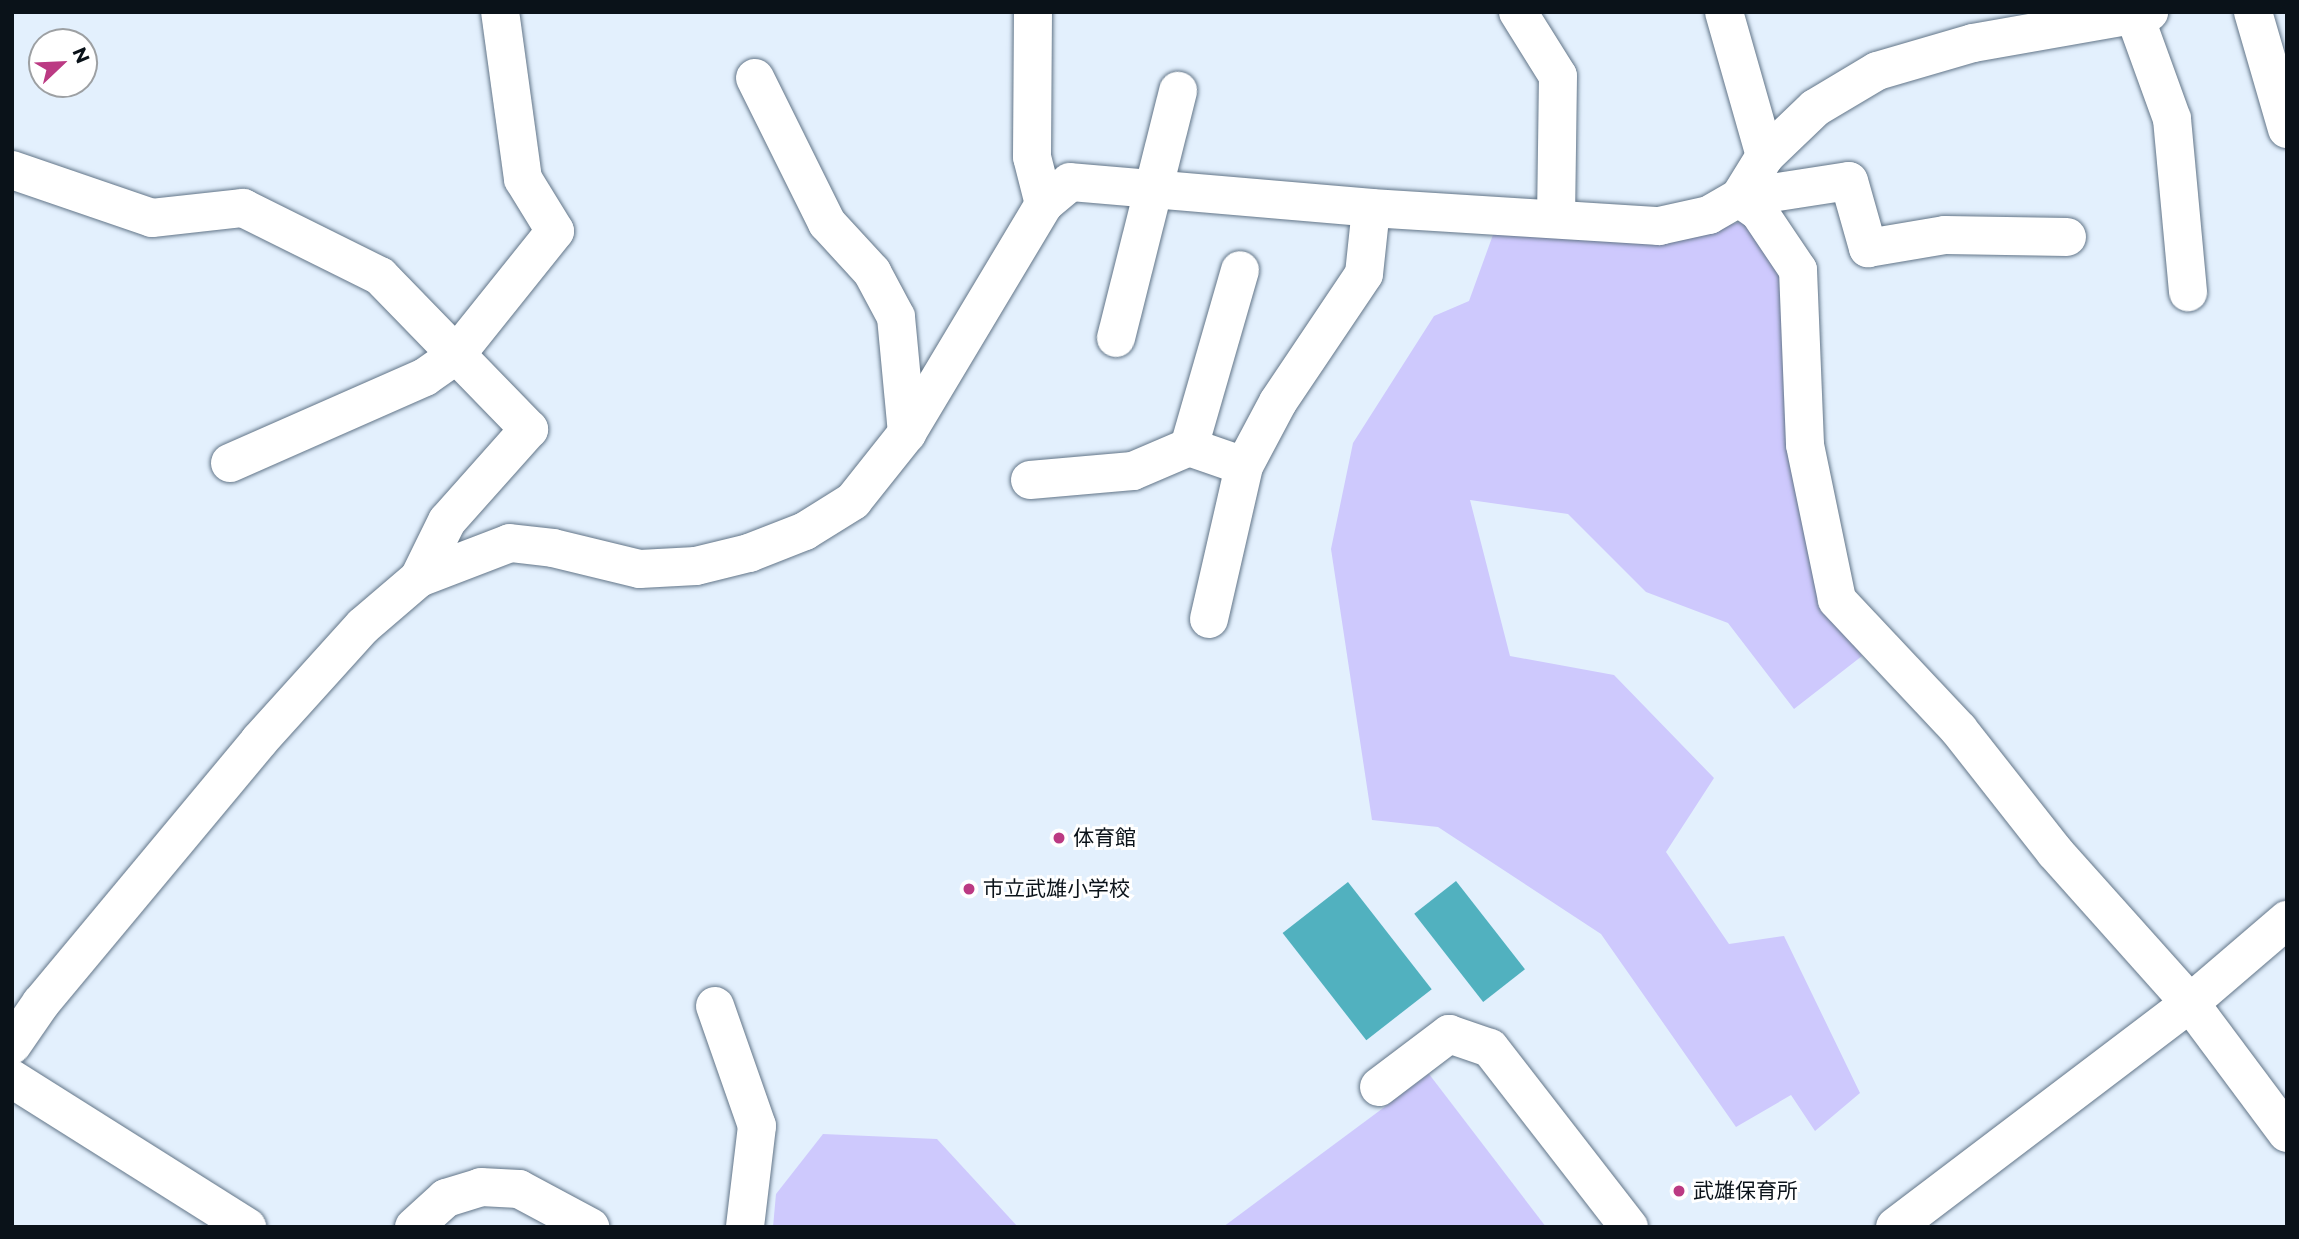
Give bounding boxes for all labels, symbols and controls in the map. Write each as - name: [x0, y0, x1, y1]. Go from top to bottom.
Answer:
- north arrow: [28, 28, 98, 98]
- text: N: [67, 44, 95, 67]
- place label: 体育館: [1073, 825, 1136, 851]
- marker: 体育館: [1051, 830, 1067, 846]
- place label: 市立武雄小学校: [983, 876, 1130, 902]
- marker: 市立武雄小学校: [961, 881, 977, 897]
- place label: 武雄保育所: [1693, 1178, 1798, 1204]
- marker: 武雄保育所: [1671, 1183, 1687, 1199]

